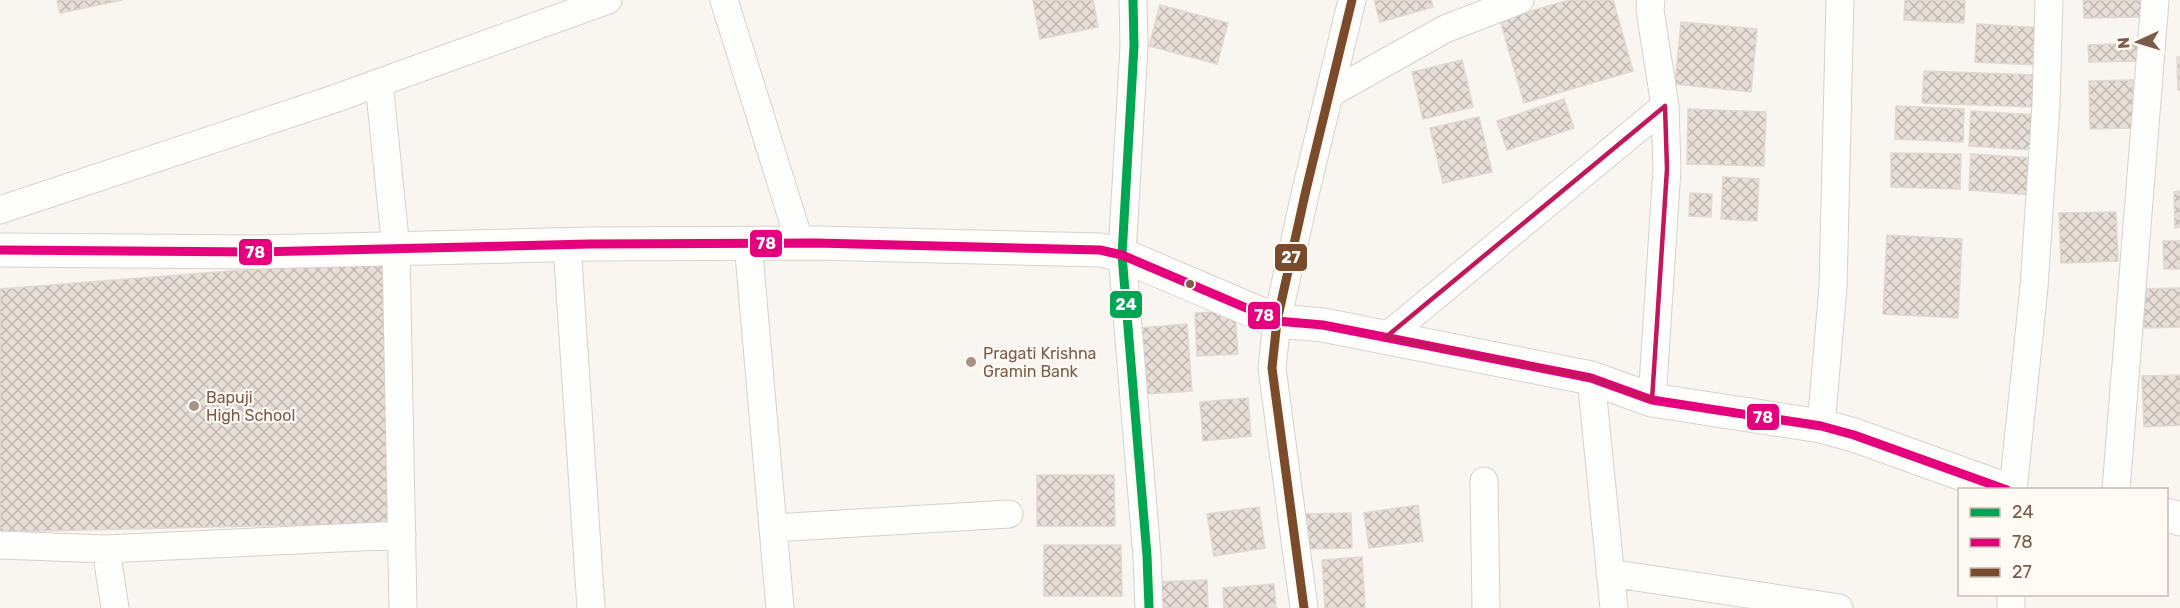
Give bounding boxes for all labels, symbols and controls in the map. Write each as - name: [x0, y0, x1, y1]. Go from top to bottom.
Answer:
- north arrow: [2108, 12, 2168, 72]
- text: N: [2114, 37, 2133, 49]
- line badge: 78: [749, 229, 783, 258]
- text: 78: [756, 234, 776, 253]
- line badge: 78: [238, 238, 273, 266]
- text: 78: [245, 243, 265, 262]
- line badge: 27: [1274, 243, 1308, 272]
- text: 27: [1281, 248, 1301, 267]
- unlabelled marker: [1184, 278, 1196, 290]
- line badge: 24: [1109, 290, 1143, 319]
- text: 24: [1115, 295, 1137, 314]
- line badge: 78: [1247, 301, 1281, 330]
- text: 78: [1254, 306, 1274, 325]
- place label: Pragati Krishna Gramin Bank: [983, 344, 1096, 381]
- marker: Pragati Krishna Gramin Bank: [964, 355, 978, 369]
- place label: Bapuji High School: [206, 388, 295, 425]
- marker: Bapuji High School: [187, 399, 201, 413]
- line badge: 78: [1746, 403, 1780, 431]
- text: 78: [1753, 408, 1773, 427]
- legend: [1958, 488, 2168, 596]
- text: 24: [2012, 501, 2034, 523]
- text: 78: [2012, 531, 2033, 553]
- text: 27: [2012, 561, 2032, 583]

